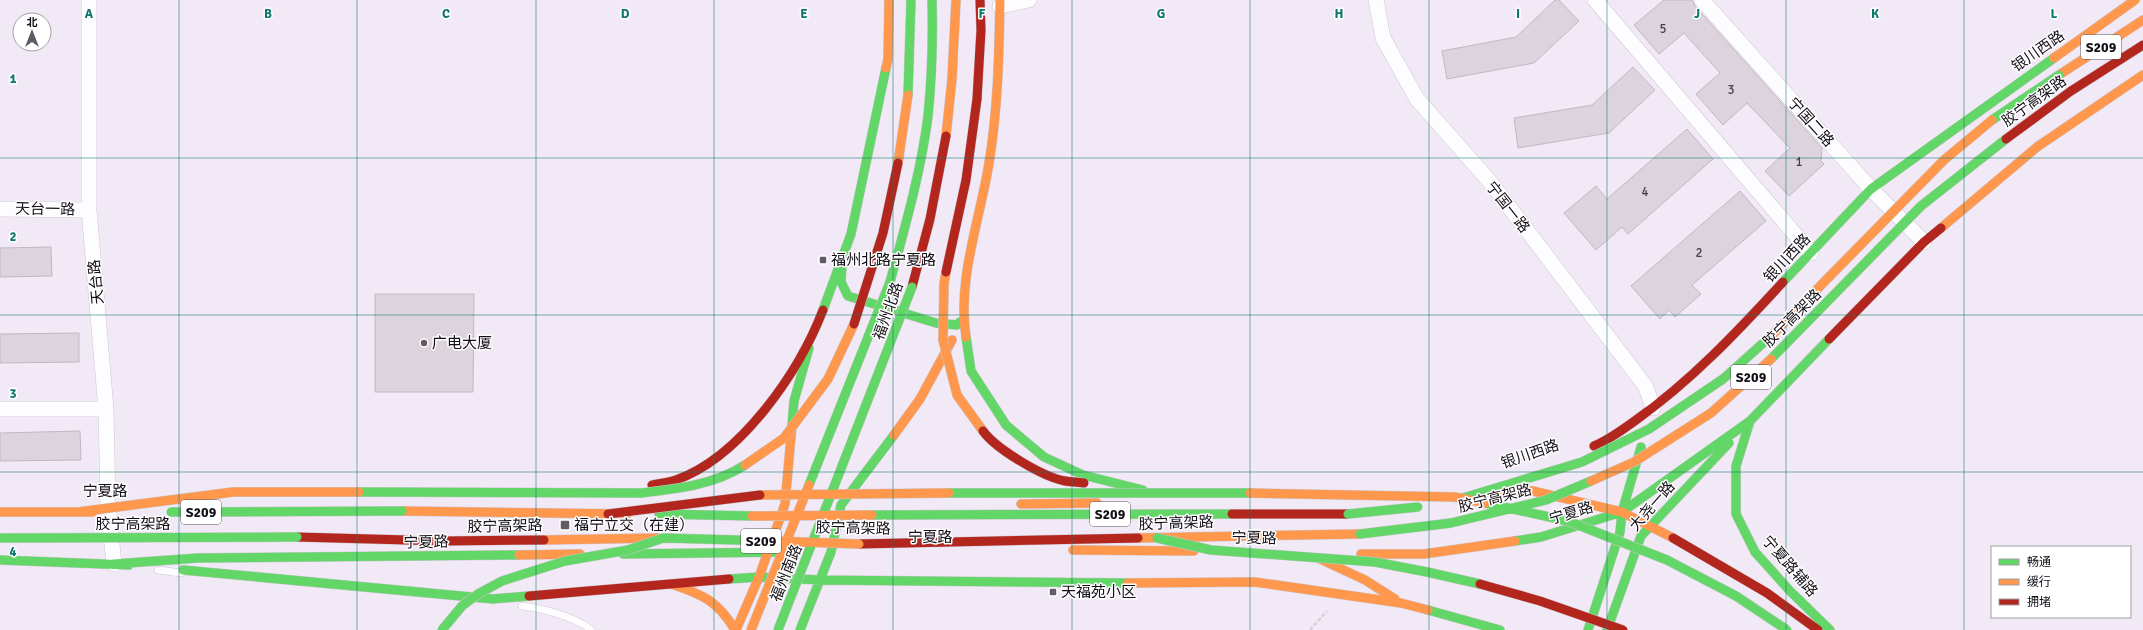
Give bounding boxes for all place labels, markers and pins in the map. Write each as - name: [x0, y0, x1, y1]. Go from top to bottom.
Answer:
- place label: 福州北路宁夏路: [831, 251, 936, 269]
- marker: 福州北路宁夏路: [818, 255, 828, 265]
- place label: 广电大厦: [432, 334, 492, 352]
- marker: 广电大厦: [419, 338, 429, 348]
- place label: 福宁立交（在建）: [574, 516, 694, 534]
- marker: 福宁立交（在建）: [559, 519, 571, 531]
- place label: 天福苑小区: [1061, 583, 1136, 601]
- marker: 天福苑小区: [1048, 587, 1058, 597]

